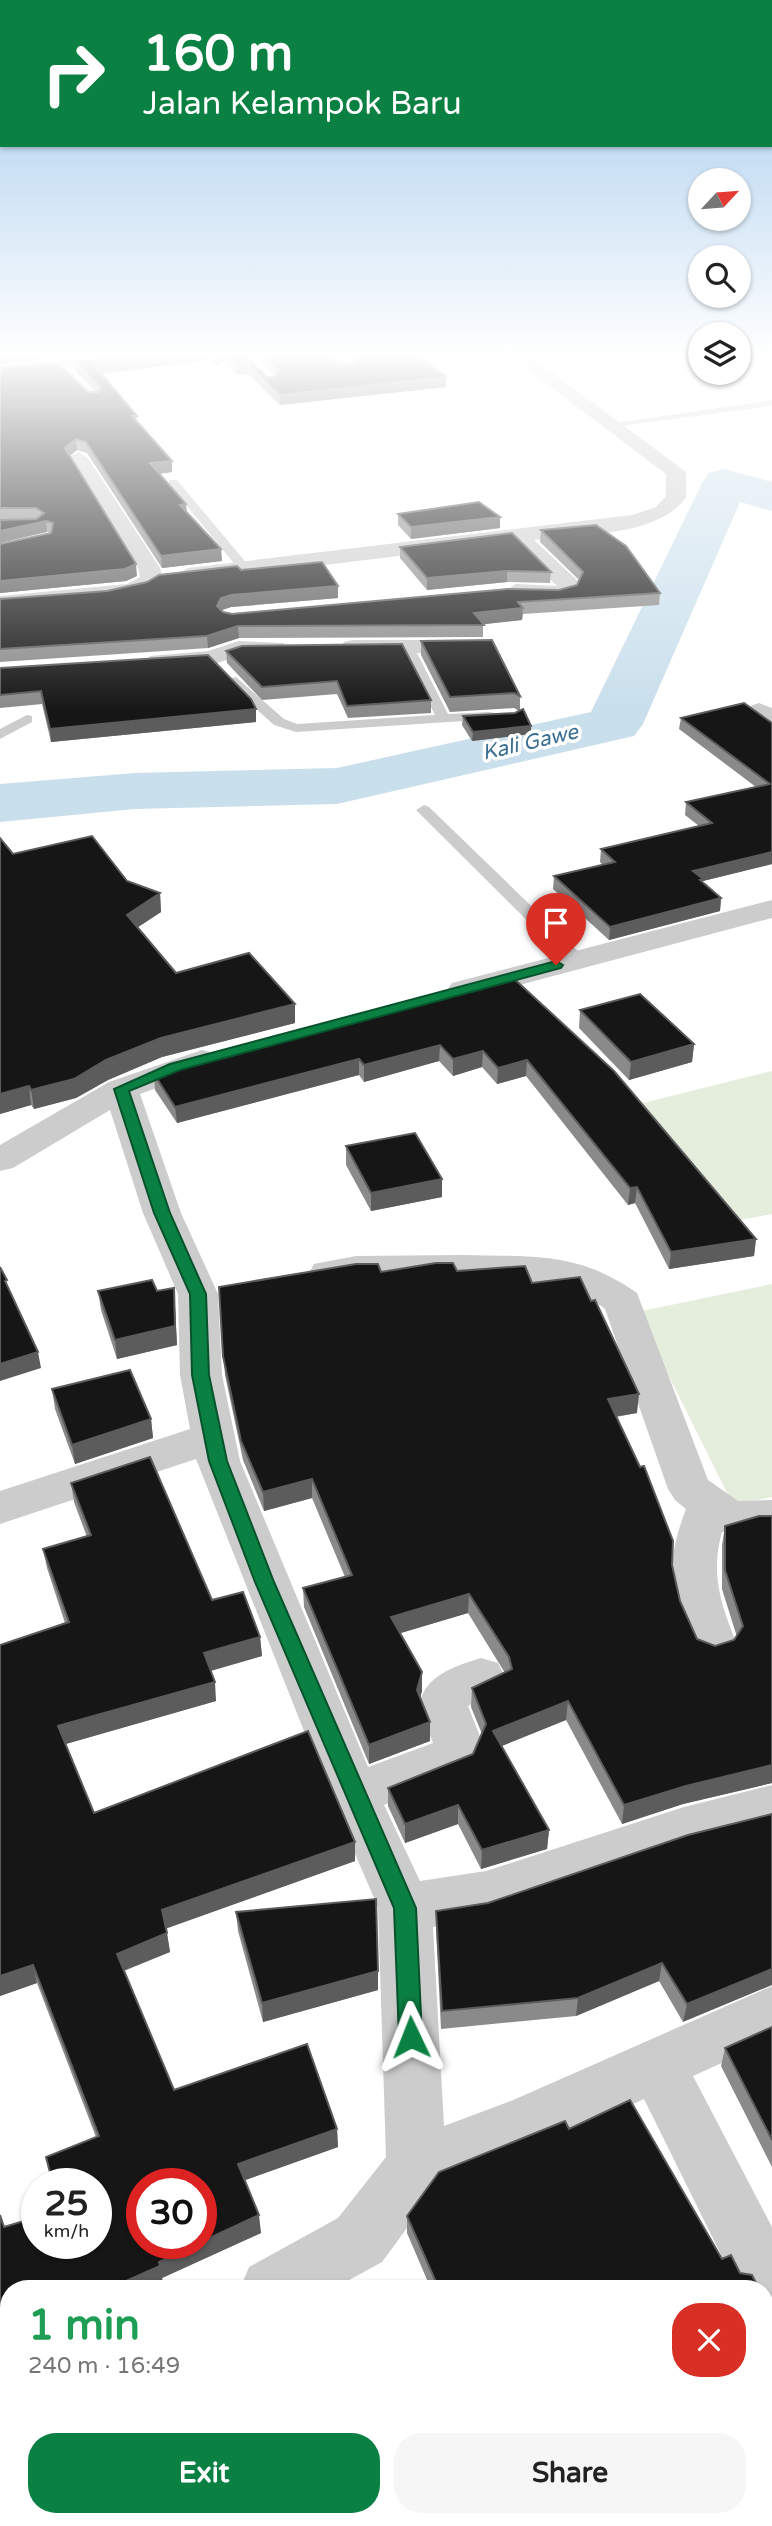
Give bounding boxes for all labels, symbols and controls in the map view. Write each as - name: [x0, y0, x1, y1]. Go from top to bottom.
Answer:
- text: 160 m: [143, 25, 293, 84]
- icon: right: [28, 28, 119, 119]
- text: Jalan Kelampok Baru: [143, 85, 462, 123]
- north arrow: [688, 168, 751, 231]
- map controls: [688, 168, 751, 385]
- button: search: [688, 245, 751, 308]
- button: layers: [688, 322, 751, 385]
- water label: Kali Gawe: [480, 719, 582, 766]
- pin: [526, 893, 586, 965]
- icon: arrive: [537, 904, 575, 942]
- position arrow: [374, 2000, 448, 2074]
- speed limit sign: 30: [126, 2168, 217, 2259]
- text: 25: [45, 2183, 88, 2225]
- text: km/h: [44, 2220, 89, 2242]
- text: 1 min: [28, 2300, 140, 2351]
- button: close: [672, 2303, 746, 2377]
- text: 240 m · 16:49: [28, 2352, 180, 2380]
- button: Exit: [28, 2433, 380, 2513]
- button: Share: [394, 2433, 746, 2513]

